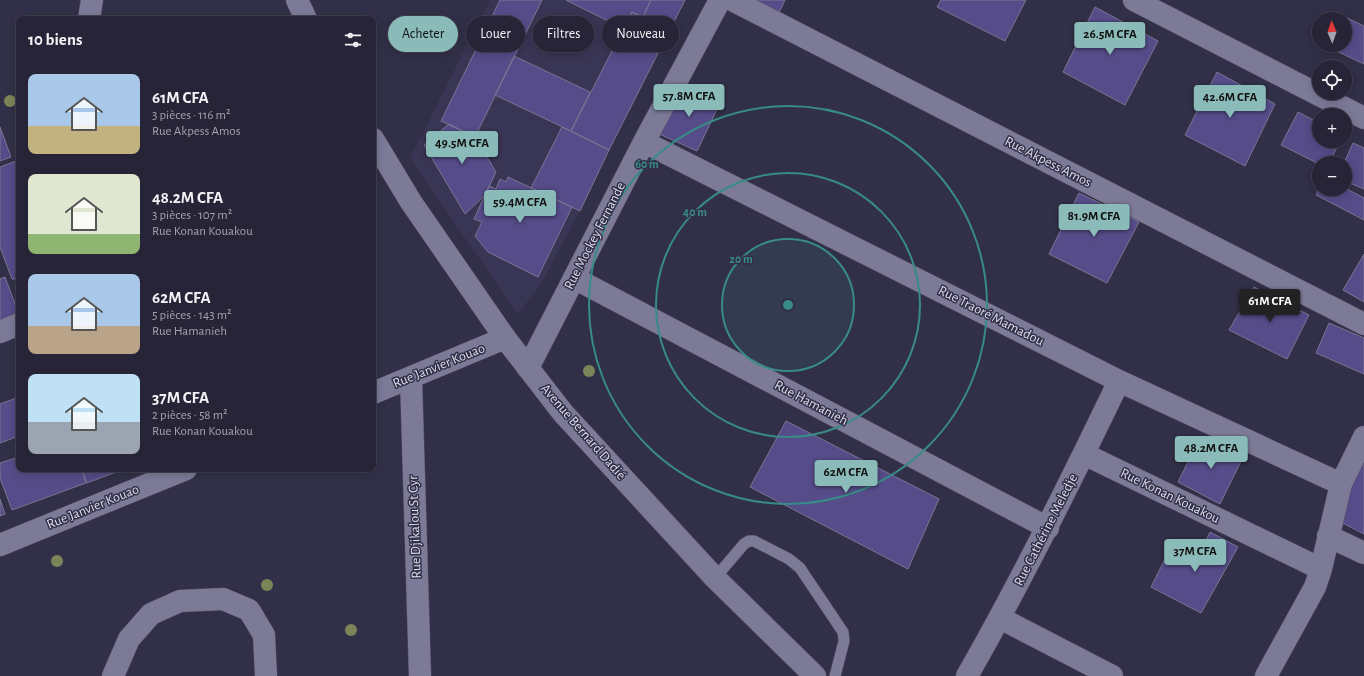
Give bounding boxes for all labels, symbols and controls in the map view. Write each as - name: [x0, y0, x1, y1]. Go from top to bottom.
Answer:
- north arrow: [1312, 12, 1352, 52]
- map controls: [1312, 12, 1352, 196]
- chip: Acheter: [388, 16, 458, 52]
- chip: Louer: [466, 16, 525, 52]
- chip: Filtres: [533, 16, 594, 52]
- chip: Nouveau: [602, 16, 679, 52]
- pin: 26.5M CFA: [1064, 22, 1156, 56]
- text: 26.5M CFA: [1083, 28, 1137, 41]
- icon: filters: [342, 29, 364, 51]
- text: 10 biens: [28, 31, 82, 48]
- button: locate: [1312, 60, 1352, 100]
- pin: 57.8M CFA: [643, 84, 735, 118]
- pin: 42.6M CFA: [1184, 85, 1276, 119]
- text: 61M CFA: [152, 89, 209, 106]
- icon: home: [60, 90, 108, 138]
- text: 57.8M CFA: [662, 90, 716, 103]
- text: 42.6M CFA: [1203, 91, 1257, 104]
- button: +: [1312, 108, 1352, 148]
- text: 3 pièces · 116 m²: [152, 109, 230, 122]
- text: Rue Akpess Amos: [152, 125, 241, 138]
- pin: 49.5M CFA: [416, 131, 508, 165]
- street label: Rue Akpess Amos: [1002, 134, 1094, 190]
- text: 49.5M CFA: [435, 137, 489, 150]
- button: −: [1312, 156, 1352, 196]
- text: 60 m: [635, 158, 659, 170]
- street label: Rue Mockey Fernande: [562, 180, 628, 292]
- text: 48.2M CFA: [152, 189, 223, 206]
- icon: home: [60, 190, 108, 238]
- pin: 59.4M CFA: [474, 190, 566, 224]
- text: 59.4M CFA: [493, 196, 547, 209]
- pin: 81.9M CFA: [1048, 204, 1140, 238]
- text: 40 m: [683, 206, 707, 218]
- text: 3 pièces · 107 m²: [152, 209, 232, 222]
- text: 81.9M CFA: [1068, 210, 1120, 223]
- text: Rue Konan Kouakou: [152, 225, 253, 238]
- text: 20 m: [729, 253, 753, 265]
- street label: Rue Traoré Mamadou: [936, 283, 1046, 349]
- text: 62M CFA: [152, 289, 211, 306]
- pin: 61M CFA: [1233, 289, 1307, 323]
- icon: home: [60, 290, 108, 338]
- text: 61M CFA: [1248, 295, 1292, 308]
- centre of rings: [781, 298, 795, 312]
- text: 5 pièces · 143 m²: [152, 309, 232, 322]
- text: Rue Hamanieh: [152, 325, 227, 338]
- street label: Rue Janvier Kouao: [391, 341, 487, 391]
- street label: Rue Hamanieh: [772, 378, 850, 428]
- street label: Avenue Bernard Dadié: [538, 381, 628, 483]
- text: 37M CFA: [152, 389, 209, 406]
- icon: home: [60, 390, 108, 438]
- text: 2 pièces · 58 m²: [152, 409, 228, 422]
- text: Rue Konan Kouakou: [152, 425, 253, 438]
- pin: 48.2M CFA: [1165, 436, 1257, 470]
- text: 48.2M CFA: [1184, 442, 1238, 455]
- pin: 62M CFA: [809, 460, 883, 494]
- text: 62M CFA: [824, 466, 868, 479]
- street label: Rue Konan Kouakou: [1118, 466, 1222, 526]
- street label: Rue Cathérine Meledje: [1012, 472, 1080, 588]
- street label: Rue Djikalou St Cyr: [406, 475, 424, 579]
- street label: Rue Janvier Kouao: [45, 482, 141, 532]
- pin: 37M CFA: [1158, 539, 1232, 573]
- text: 37M CFA: [1173, 545, 1217, 558]

